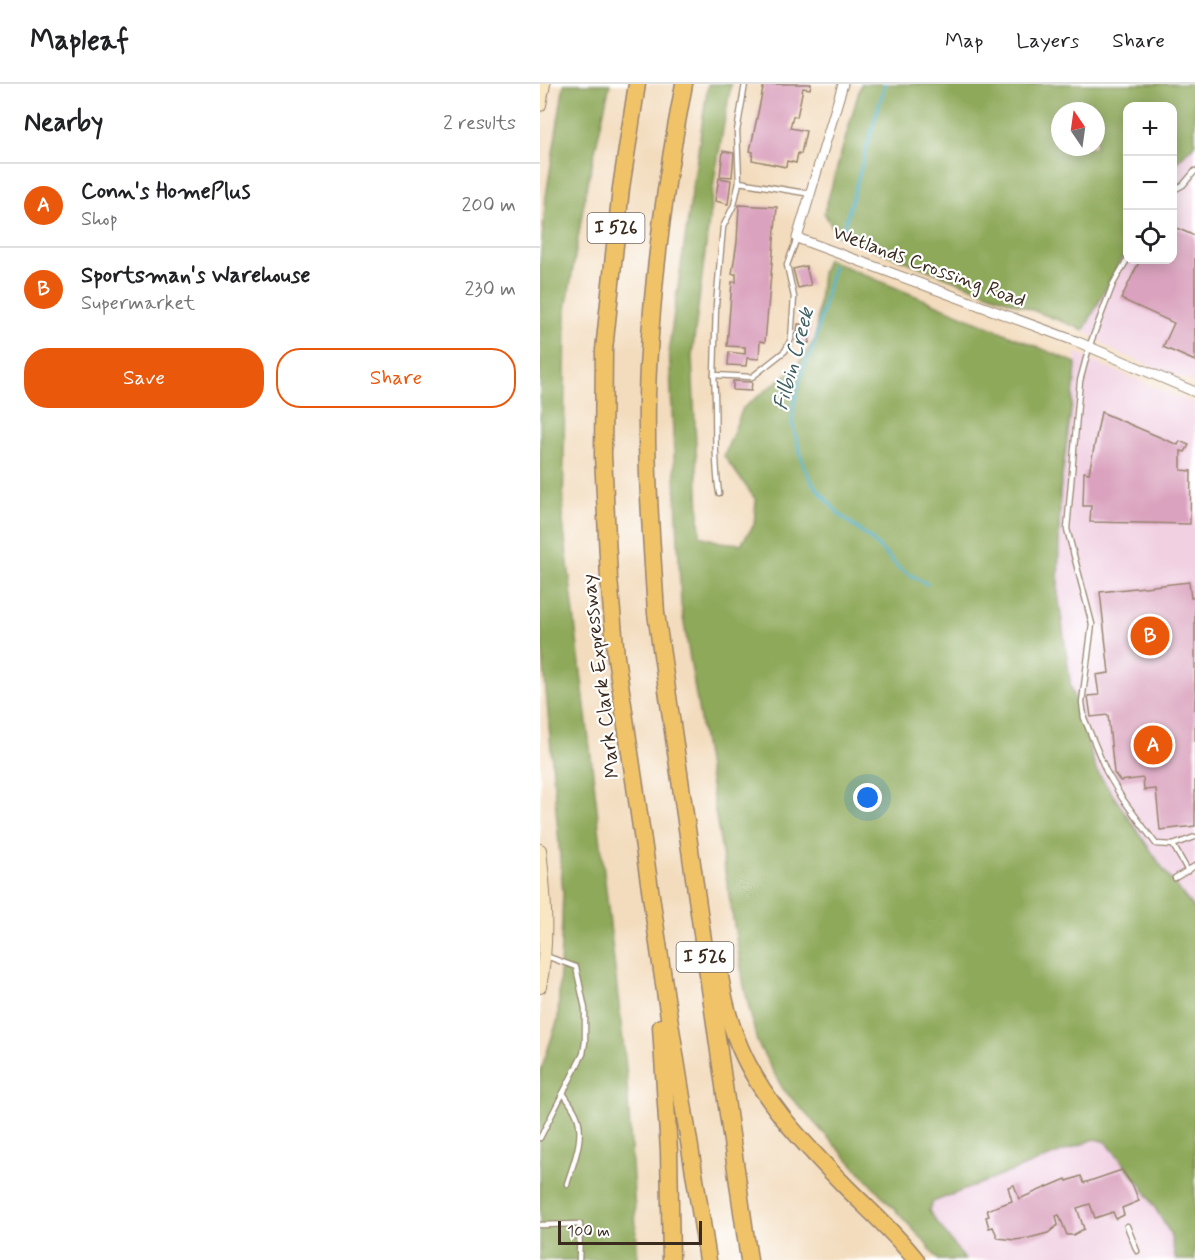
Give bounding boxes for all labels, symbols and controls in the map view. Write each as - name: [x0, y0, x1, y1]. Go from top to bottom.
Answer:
- text: Mapleaf: [30, 23, 129, 60]
- text: Map: [945, 27, 983, 55]
- text: Layers: [1016, 27, 1079, 55]
- text: Share: [1112, 27, 1165, 55]
- north arrow: [1051, 102, 1105, 156]
- map controls: [1123, 102, 1177, 264]
- button: +: [1123, 102, 1177, 156]
- text: Nearby: [24, 106, 103, 140]
- text: 2 results: [443, 110, 516, 137]
- button: −: [1123, 156, 1177, 210]
- text: Conn's HomePlus: [81, 178, 250, 206]
- text: A: [37, 192, 50, 219]
- text: 200 m: [461, 192, 516, 219]
- text: Shop: [81, 206, 118, 233]
- button: locate: [1123, 210, 1177, 264]
- road number: I 526: [588, 213, 644, 243]
- street label: Wetlands Crossing Road: [829, 220, 1029, 314]
- text: Sportsman's Warehouse: [81, 262, 310, 290]
- text: B: [37, 276, 50, 303]
- text: 230 m: [464, 276, 516, 303]
- text: Supermarket: [81, 290, 195, 317]
- water label: Filbin Creek: [767, 303, 821, 413]
- button: Save: [24, 348, 264, 408]
- button: Share: [276, 348, 516, 408]
- street label: Mark Clark Expressway: [575, 572, 627, 780]
- pin: B: [1130, 614, 1170, 658]
- pin: A: [1134, 722, 1172, 768]
- your location: [853, 783, 882, 812]
- road number: I 526: [676, 942, 734, 972]
- scale bar: [558, 1218, 702, 1246]
- text: 100 m: [567, 1221, 610, 1242]

